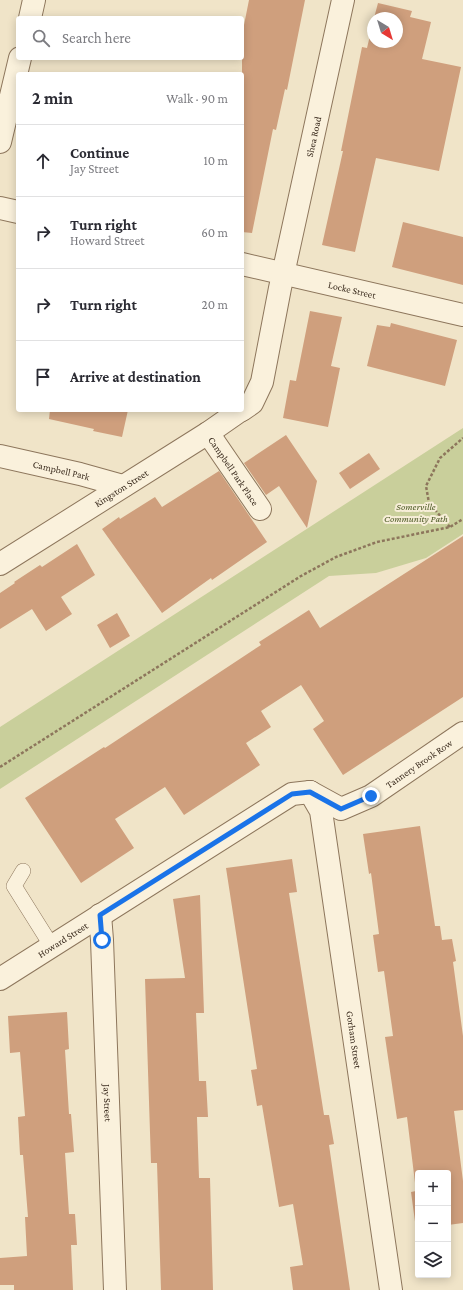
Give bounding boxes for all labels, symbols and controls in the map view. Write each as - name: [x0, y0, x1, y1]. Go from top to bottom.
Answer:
- north arrow: [367, 12, 403, 48]
- search box: [16, 16, 244, 60]
- icon: search: [30, 27, 52, 49]
- text: Search here: [62, 30, 131, 46]
- text: 2 min: [32, 89, 73, 108]
- text: Walk · 90 m: [166, 91, 228, 106]
- street label: Shea Road: [303, 115, 323, 158]
- text: Continue: [70, 145, 129, 161]
- icon: ahead: [32, 150, 54, 172]
- text: 10 m: [203, 153, 228, 168]
- text: Jay Street: [70, 161, 119, 176]
- text: Turn right: [70, 217, 137, 233]
- icon: right: [32, 222, 54, 244]
- text: 60 m: [201, 225, 228, 240]
- text: Howard Street: [70, 233, 145, 248]
- street label: Locke Street: [327, 279, 378, 300]
- icon: right: [32, 294, 54, 316]
- text: Turn right: [70, 297, 137, 313]
- text: 20 m: [202, 297, 228, 312]
- icon: arrive: [32, 366, 54, 388]
- text: Arrive at destination: [70, 369, 201, 385]
- street label: Campbell Park Place: [207, 434, 262, 508]
- street label: Campbell Park: [32, 458, 91, 482]
- street label: Kingston Street: [92, 466, 151, 509]
- park label: Somerville Community Path: [384, 501, 448, 524]
- street label: Tannery Brook Row: [383, 736, 455, 790]
- route end: [362, 787, 380, 805]
- street label: Howard Street: [35, 919, 90, 959]
- route start: [93, 931, 111, 949]
- street label: Gorham Street: [345, 1010, 364, 1070]
- street label: Jay Street: [102, 1083, 114, 1122]
- map controls: [415, 1170, 451, 1278]
- button: +: [415, 1170, 451, 1206]
- button: −: [415, 1206, 451, 1242]
- button: layers: [415, 1242, 451, 1278]

